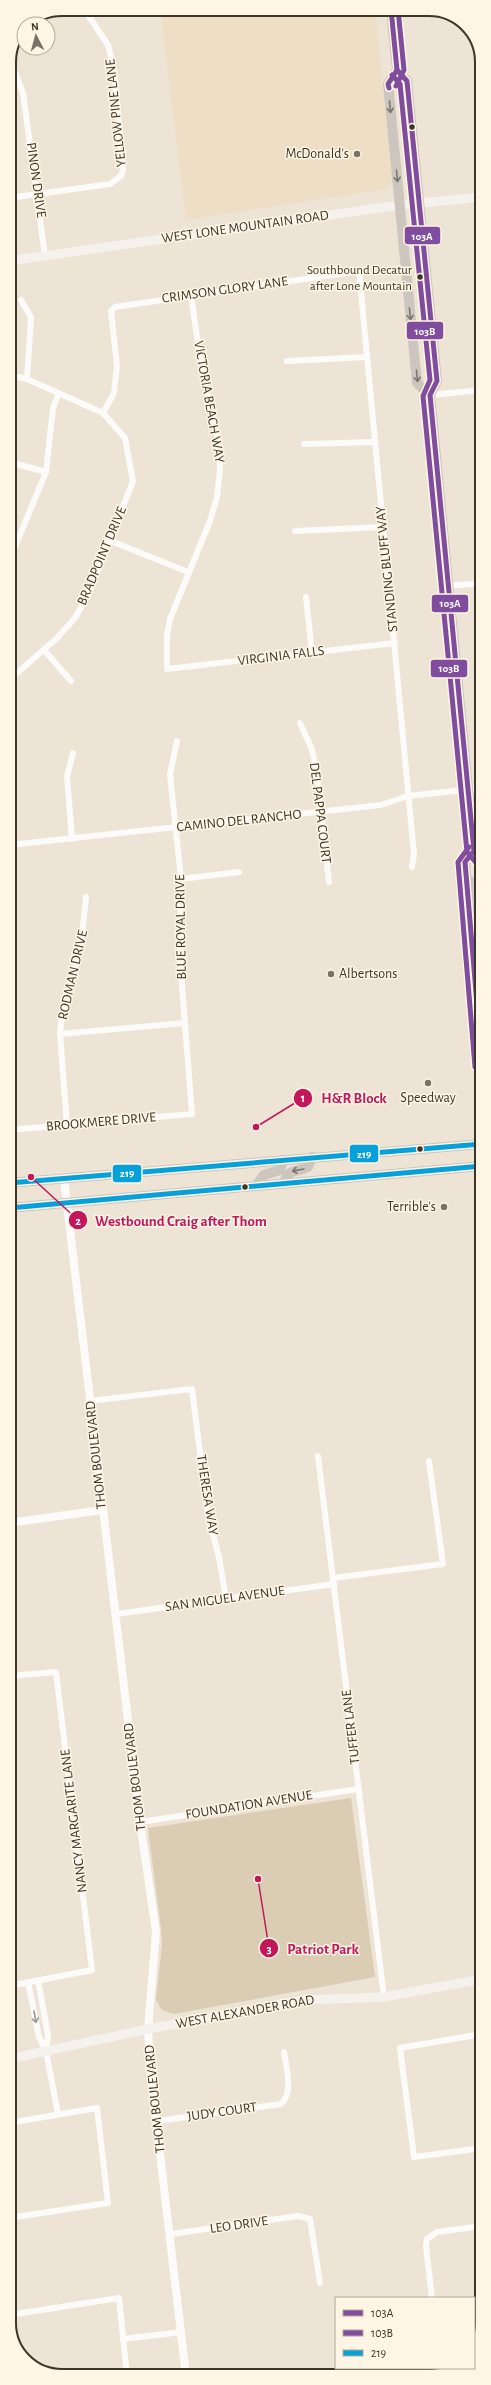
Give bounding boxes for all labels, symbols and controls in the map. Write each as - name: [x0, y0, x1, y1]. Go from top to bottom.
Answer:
- north arrow: [16, 16, 56, 56]
- text: N: [31, 21, 39, 32]
- street label: YELLOW PINE LANE: [103, 58, 129, 168]
- one-way arrow: [387, 100, 394, 113]
- unlabelled marker: [407, 122, 417, 132]
- street label: PINON DRIVE: [24, 141, 48, 219]
- place label: McDonald's: [286, 147, 349, 161]
- marker: McDonald's: [352, 149, 362, 159]
- one-way arrow: [393, 169, 401, 182]
- street label: WEST LONE MOUNTAIN ROAD: [160, 208, 330, 246]
- line badge: 103A: [404, 226, 441, 245]
- text: 103A: [411, 231, 433, 242]
- place label: Southbound Decatur after Lone Mountain: [307, 264, 413, 293]
- marker: Southbound Decatur after Lone Mountain: [415, 272, 425, 282]
- street label: CRIMSON GLORY LANE: [161, 274, 289, 306]
- one-way arrow: [407, 307, 414, 320]
- line badge: 103B: [406, 321, 444, 340]
- text: 103B: [415, 326, 436, 337]
- street label: VICTORIA BEACH WAY: [191, 340, 227, 465]
- one-way arrow: [413, 369, 421, 382]
- street label: BRADPOINT DRIVE: [75, 504, 129, 607]
- street label: STANDING BLUFF WAY: [373, 505, 401, 633]
- line badge: 103A: [431, 594, 469, 613]
- text: 103A: [439, 598, 461, 609]
- street label: VIRGINIA FALLS: [237, 644, 325, 668]
- line badge: 103B: [430, 659, 468, 678]
- text: 103B: [439, 663, 460, 674]
- street label: DEL PAPPA COURT: [307, 762, 333, 865]
- street label: CAMINO DEL RANCHO: [176, 807, 302, 835]
- street label: BLUE ROYAL DRIVE: [173, 874, 189, 980]
- street label: RODMAN DRIVE: [56, 929, 90, 1021]
- place label: Albertsons: [339, 967, 398, 981]
- marker: Albertsons: [326, 969, 336, 979]
- marker: Speedway: [423, 1078, 433, 1088]
- callout: H&R Block: [293, 1084, 395, 1111]
- text: H&R Block: [321, 1091, 387, 1106]
- place label: Speedway: [400, 1091, 456, 1105]
- text: 1: [301, 1092, 305, 1104]
- street label: BROOKMERE DRIVE: [46, 1110, 157, 1134]
- line badge: 219: [349, 1144, 379, 1163]
- unlabelled marker: [415, 1144, 425, 1154]
- text: 219: [357, 1149, 371, 1160]
- line badge: 219: [112, 1164, 142, 1183]
- one-way arrow: [291, 1166, 304, 1174]
- text: 219: [120, 1168, 134, 1179]
- unlabelled marker: [240, 1182, 250, 1192]
- place label: Terrible's: [387, 1200, 436, 1214]
- marker: Terrible's: [439, 1202, 449, 1212]
- callout: Westbound Craig after Thom: [68, 1207, 275, 1234]
- text: Westbound Craig after Thom: [95, 1214, 267, 1229]
- text: 2: [75, 1215, 81, 1227]
- street label: THOM BOULEVARD: [83, 1400, 109, 1510]
- street label: THERESA WAY: [194, 1454, 220, 1537]
- street label: SAN MIGUEL AVENUE: [164, 1584, 286, 1614]
- street label: TUFFER LANE: [339, 1689, 363, 1765]
- street label: THOM BOULEVARD: [121, 1722, 149, 1832]
- street label: NANCY MARGARITE LANE: [58, 1748, 90, 1894]
- street label: FOUNDATION AVENUE: [185, 1788, 314, 1822]
- callout: Patriot Park: [259, 1935, 367, 1962]
- text: Patriot Park: [287, 1942, 359, 1957]
- text: 3: [266, 1943, 272, 1955]
- street label: WEST ALEXANDER ROAD: [174, 1993, 316, 2031]
- one-way arrow: [31, 2010, 39, 2023]
- street label: THOM BOULEVARD: [142, 2044, 168, 2154]
- street label: JUDY COURT: [186, 2100, 258, 2124]
- street label: LEO DRIVE: [209, 2214, 269, 2236]
- legend: [335, 2297, 475, 2369]
- text: 103A: [371, 2307, 393, 2319]
- text: 103B: [371, 2327, 393, 2339]
- text: 219: [371, 2347, 387, 2359]

